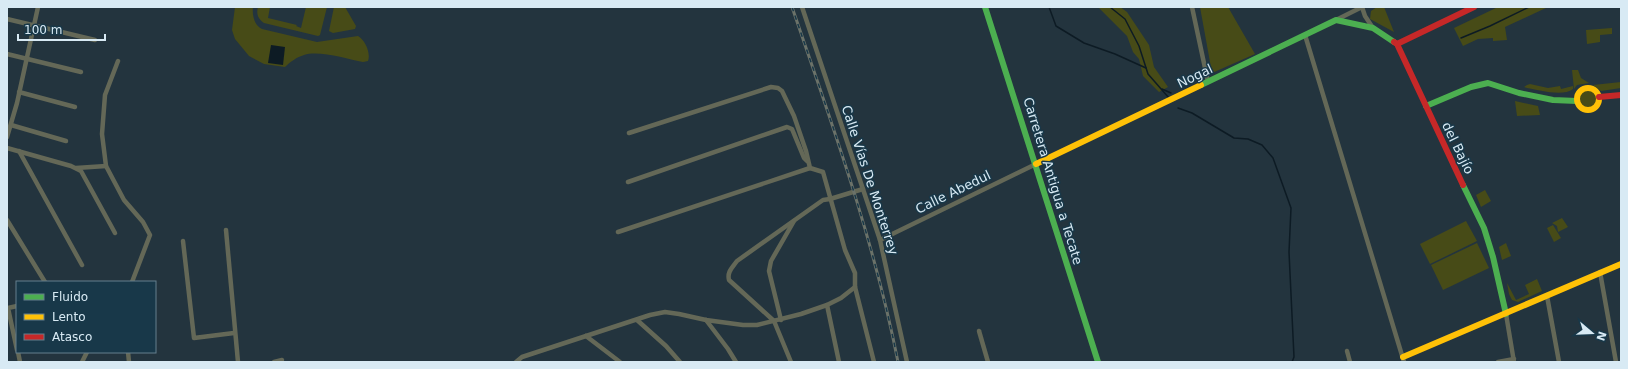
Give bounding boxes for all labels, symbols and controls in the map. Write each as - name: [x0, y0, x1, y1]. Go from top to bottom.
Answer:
- scale bar: [18, 16, 105, 42]
- text: 100 m: [24, 23, 62, 37]
- street label: Nogal: [1175, 61, 1215, 91]
- street label: Carretera Antigua a Tecate: [1020, 95, 1086, 267]
- street label: Calle Vías De Monterrey: [839, 103, 901, 257]
- street label: del Bajío: [1439, 120, 1477, 177]
- street label: Calle Abedul: [913, 167, 993, 217]
- legend: [16, 281, 156, 353]
- text: Fluido: [52, 290, 88, 304]
- text: Lento: [52, 310, 86, 324]
- north arrow: [1572, 313, 1612, 353]
- text: Atasco: [52, 330, 92, 344]
- text: N: [1593, 330, 1609, 343]

